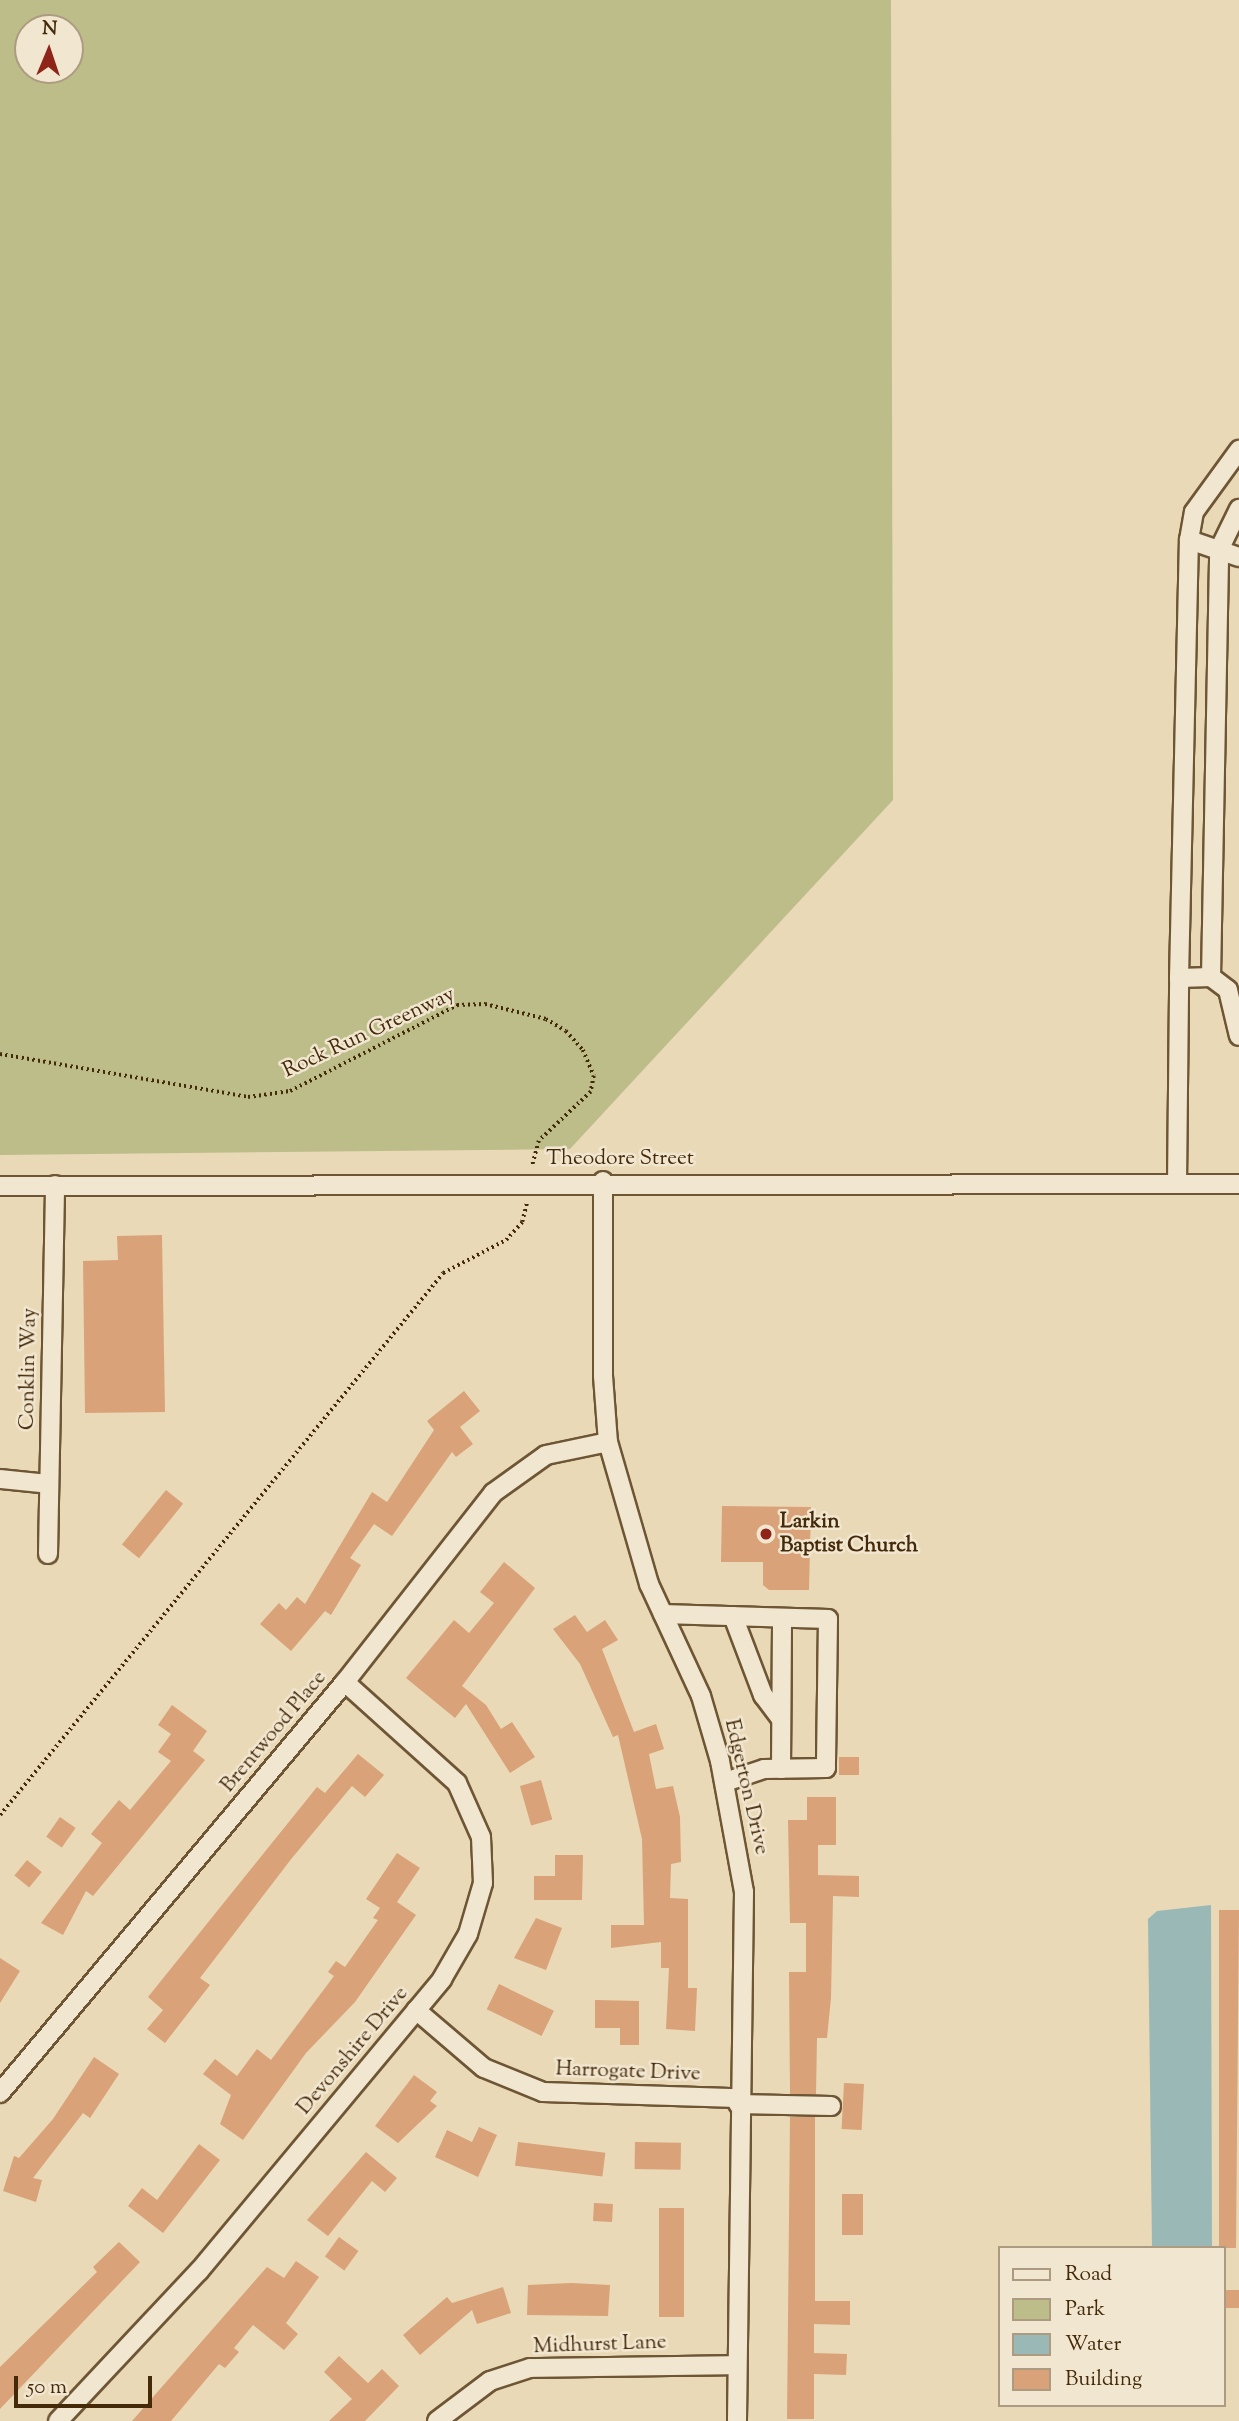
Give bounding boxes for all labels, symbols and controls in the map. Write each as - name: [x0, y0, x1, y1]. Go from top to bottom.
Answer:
- north arrow: [14, 14, 84, 84]
- text: N: [42, 16, 58, 43]
- street label: Rock Run Greenway: [279, 982, 459, 1084]
- street label: Theodore Street: [546, 1146, 694, 1172]
- street label: Conklin Way: [15, 1308, 43, 1430]
- place label: Larkin Baptist Church: [780, 1509, 918, 1559]
- marker: Larkin Baptist Church: [758, 1526, 774, 1542]
- street label: Brentwood Place: [216, 1666, 332, 1798]
- street label: Edgerton Drive: [718, 1717, 774, 1857]
- street label: Devonshire Drive: [292, 1982, 414, 2120]
- street label: Harrogate Drive: [555, 2057, 701, 2087]
- legend: [998, 2246, 1225, 2407]
- text: Road: [1065, 2260, 1112, 2290]
- text: Park: [1065, 2295, 1105, 2325]
- street label: Midhurst Lane: [533, 2330, 667, 2360]
- text: Water: [1065, 2330, 1121, 2360]
- scale bar: [18, 2362, 156, 2406]
- text: Building: [1065, 2365, 1142, 2395]
- text: 50 m: [27, 2373, 67, 2403]

